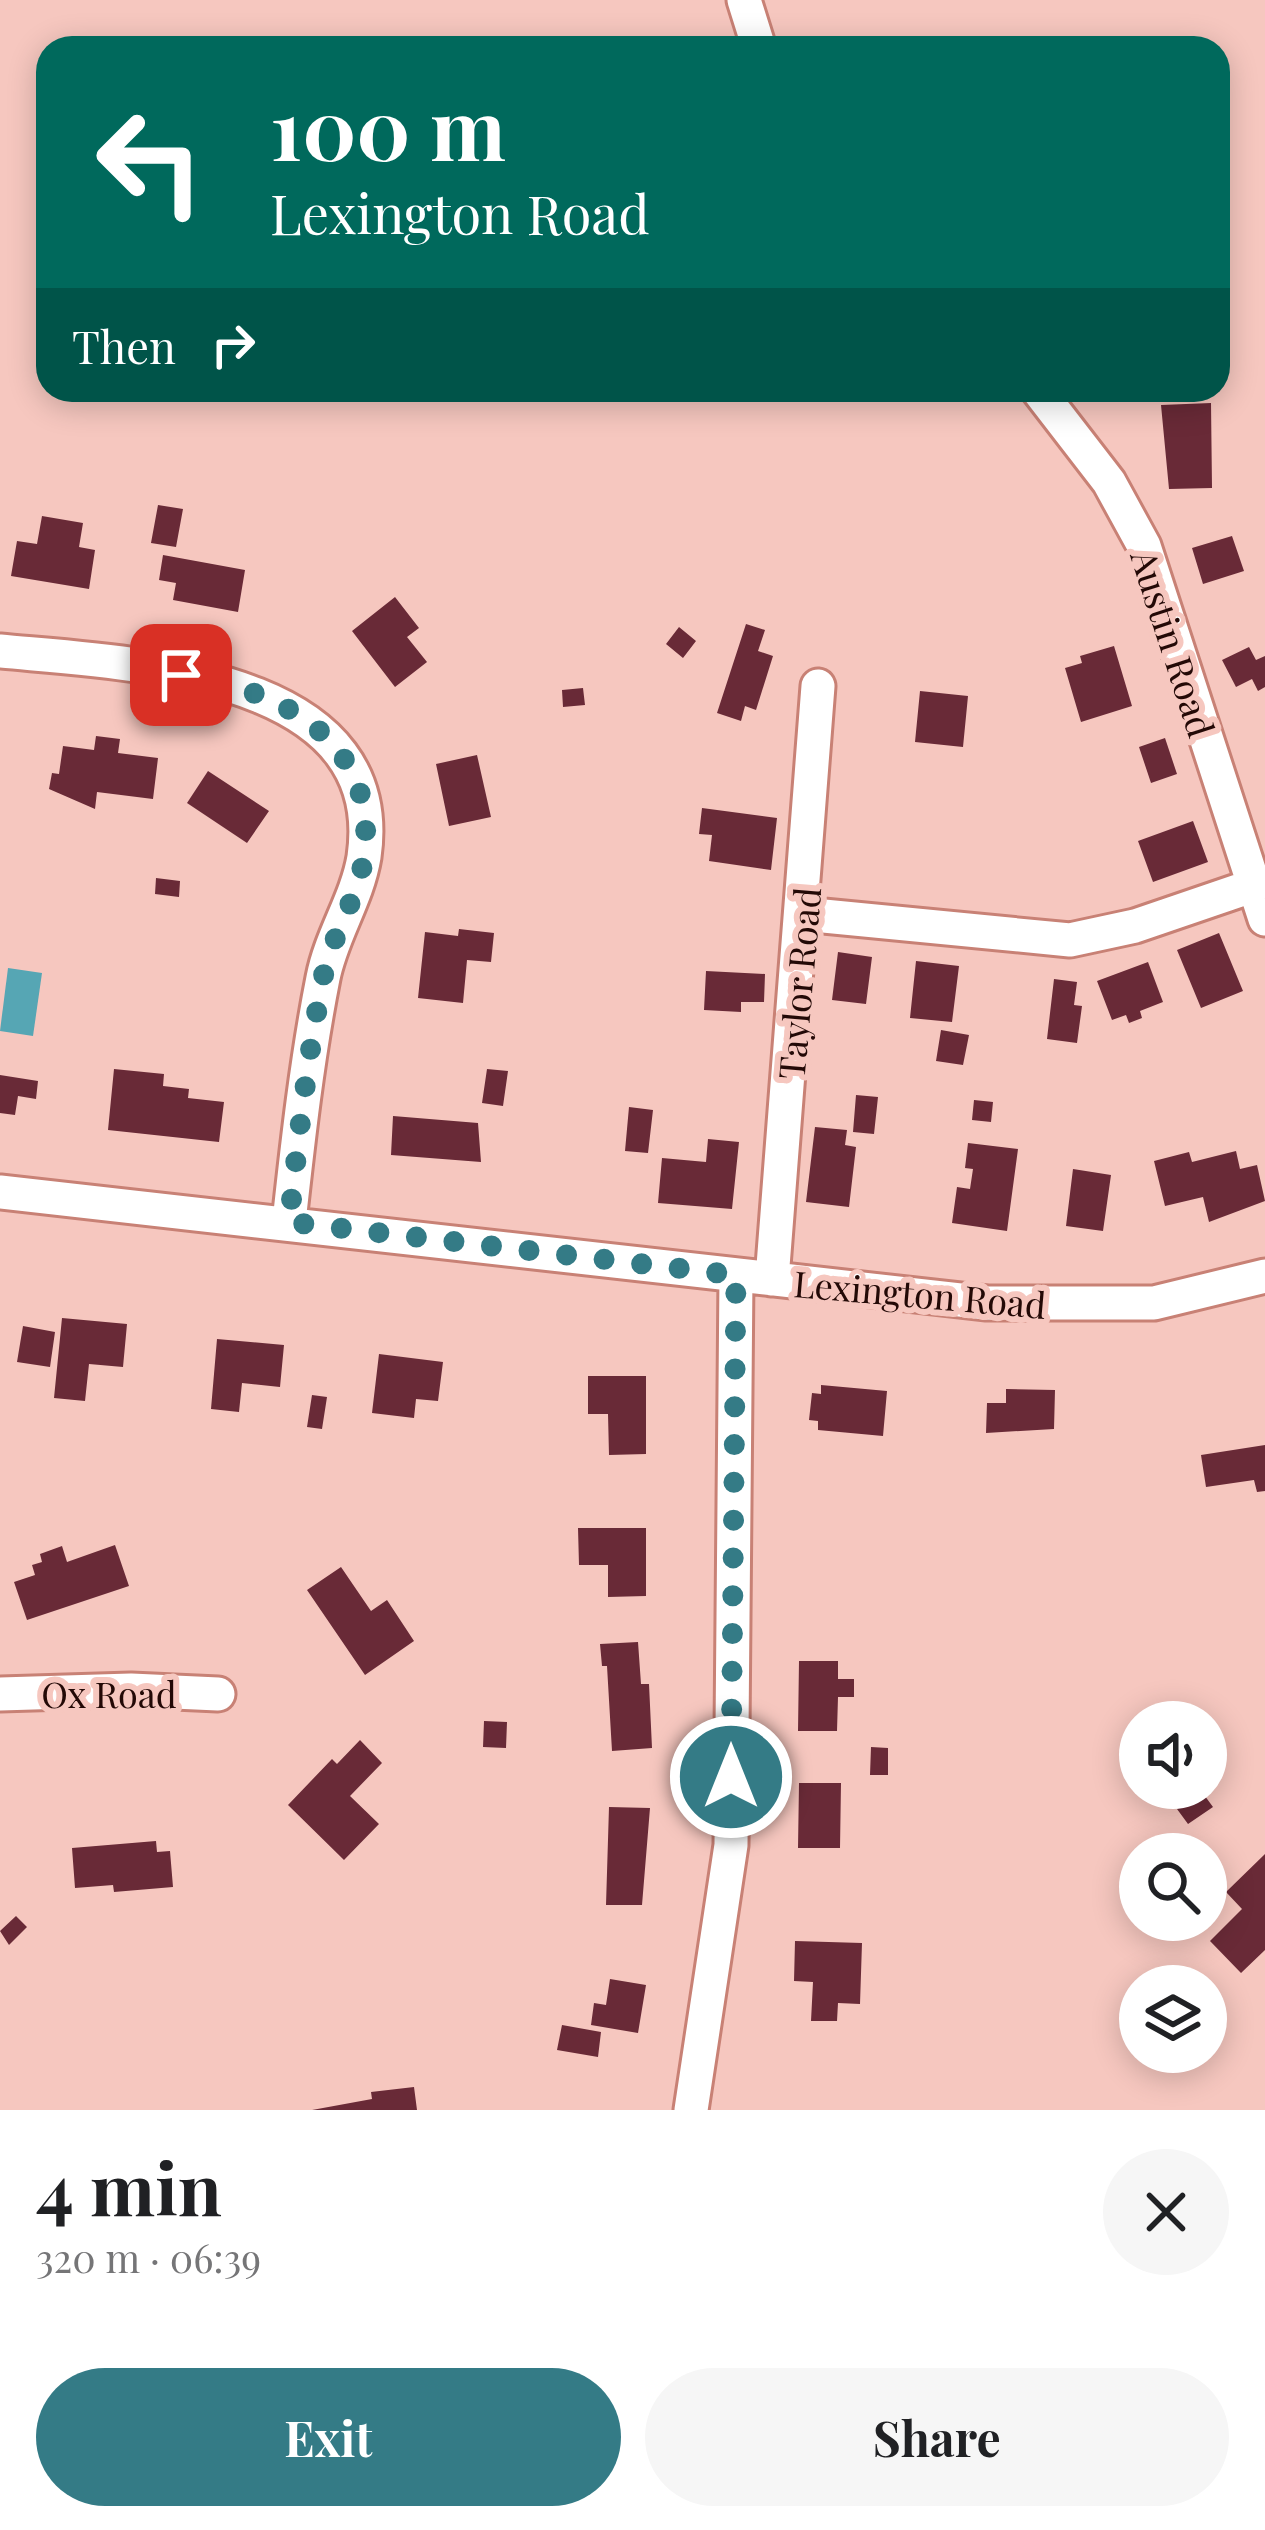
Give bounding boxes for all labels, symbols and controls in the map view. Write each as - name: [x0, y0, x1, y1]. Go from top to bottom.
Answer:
- text: 100 m: [270, 70, 506, 182]
- icon: left: [72, 84, 228, 240]
- text: Lexington Road: [270, 177, 650, 249]
- icon: right: [200, 312, 266, 378]
- text: Then: [72, 315, 176, 375]
- street label: Austin Road: [1121, 542, 1227, 743]
- pin: [130, 624, 232, 726]
- icon: arrive: [148, 642, 214, 708]
- street label: Taylor Road: [766, 885, 830, 1081]
- street label: Lexington Road: [792, 1258, 1048, 1328]
- street label: Ox Road: [41, 1669, 177, 1717]
- map controls: [1119, 1701, 1227, 2073]
- button: sound: [1119, 1701, 1227, 1809]
- position arrow: [668, 1714, 794, 1840]
- button: search: [1119, 1833, 1227, 1941]
- button: layers: [1119, 1965, 1227, 2073]
- text: 4 min: [36, 2138, 222, 2234]
- button: close: [1103, 2149, 1229, 2275]
- text: 320 m · 06:39: [36, 2231, 261, 2283]
- button: Exit: [36, 2368, 621, 2506]
- button: Share: [645, 2368, 1229, 2506]

